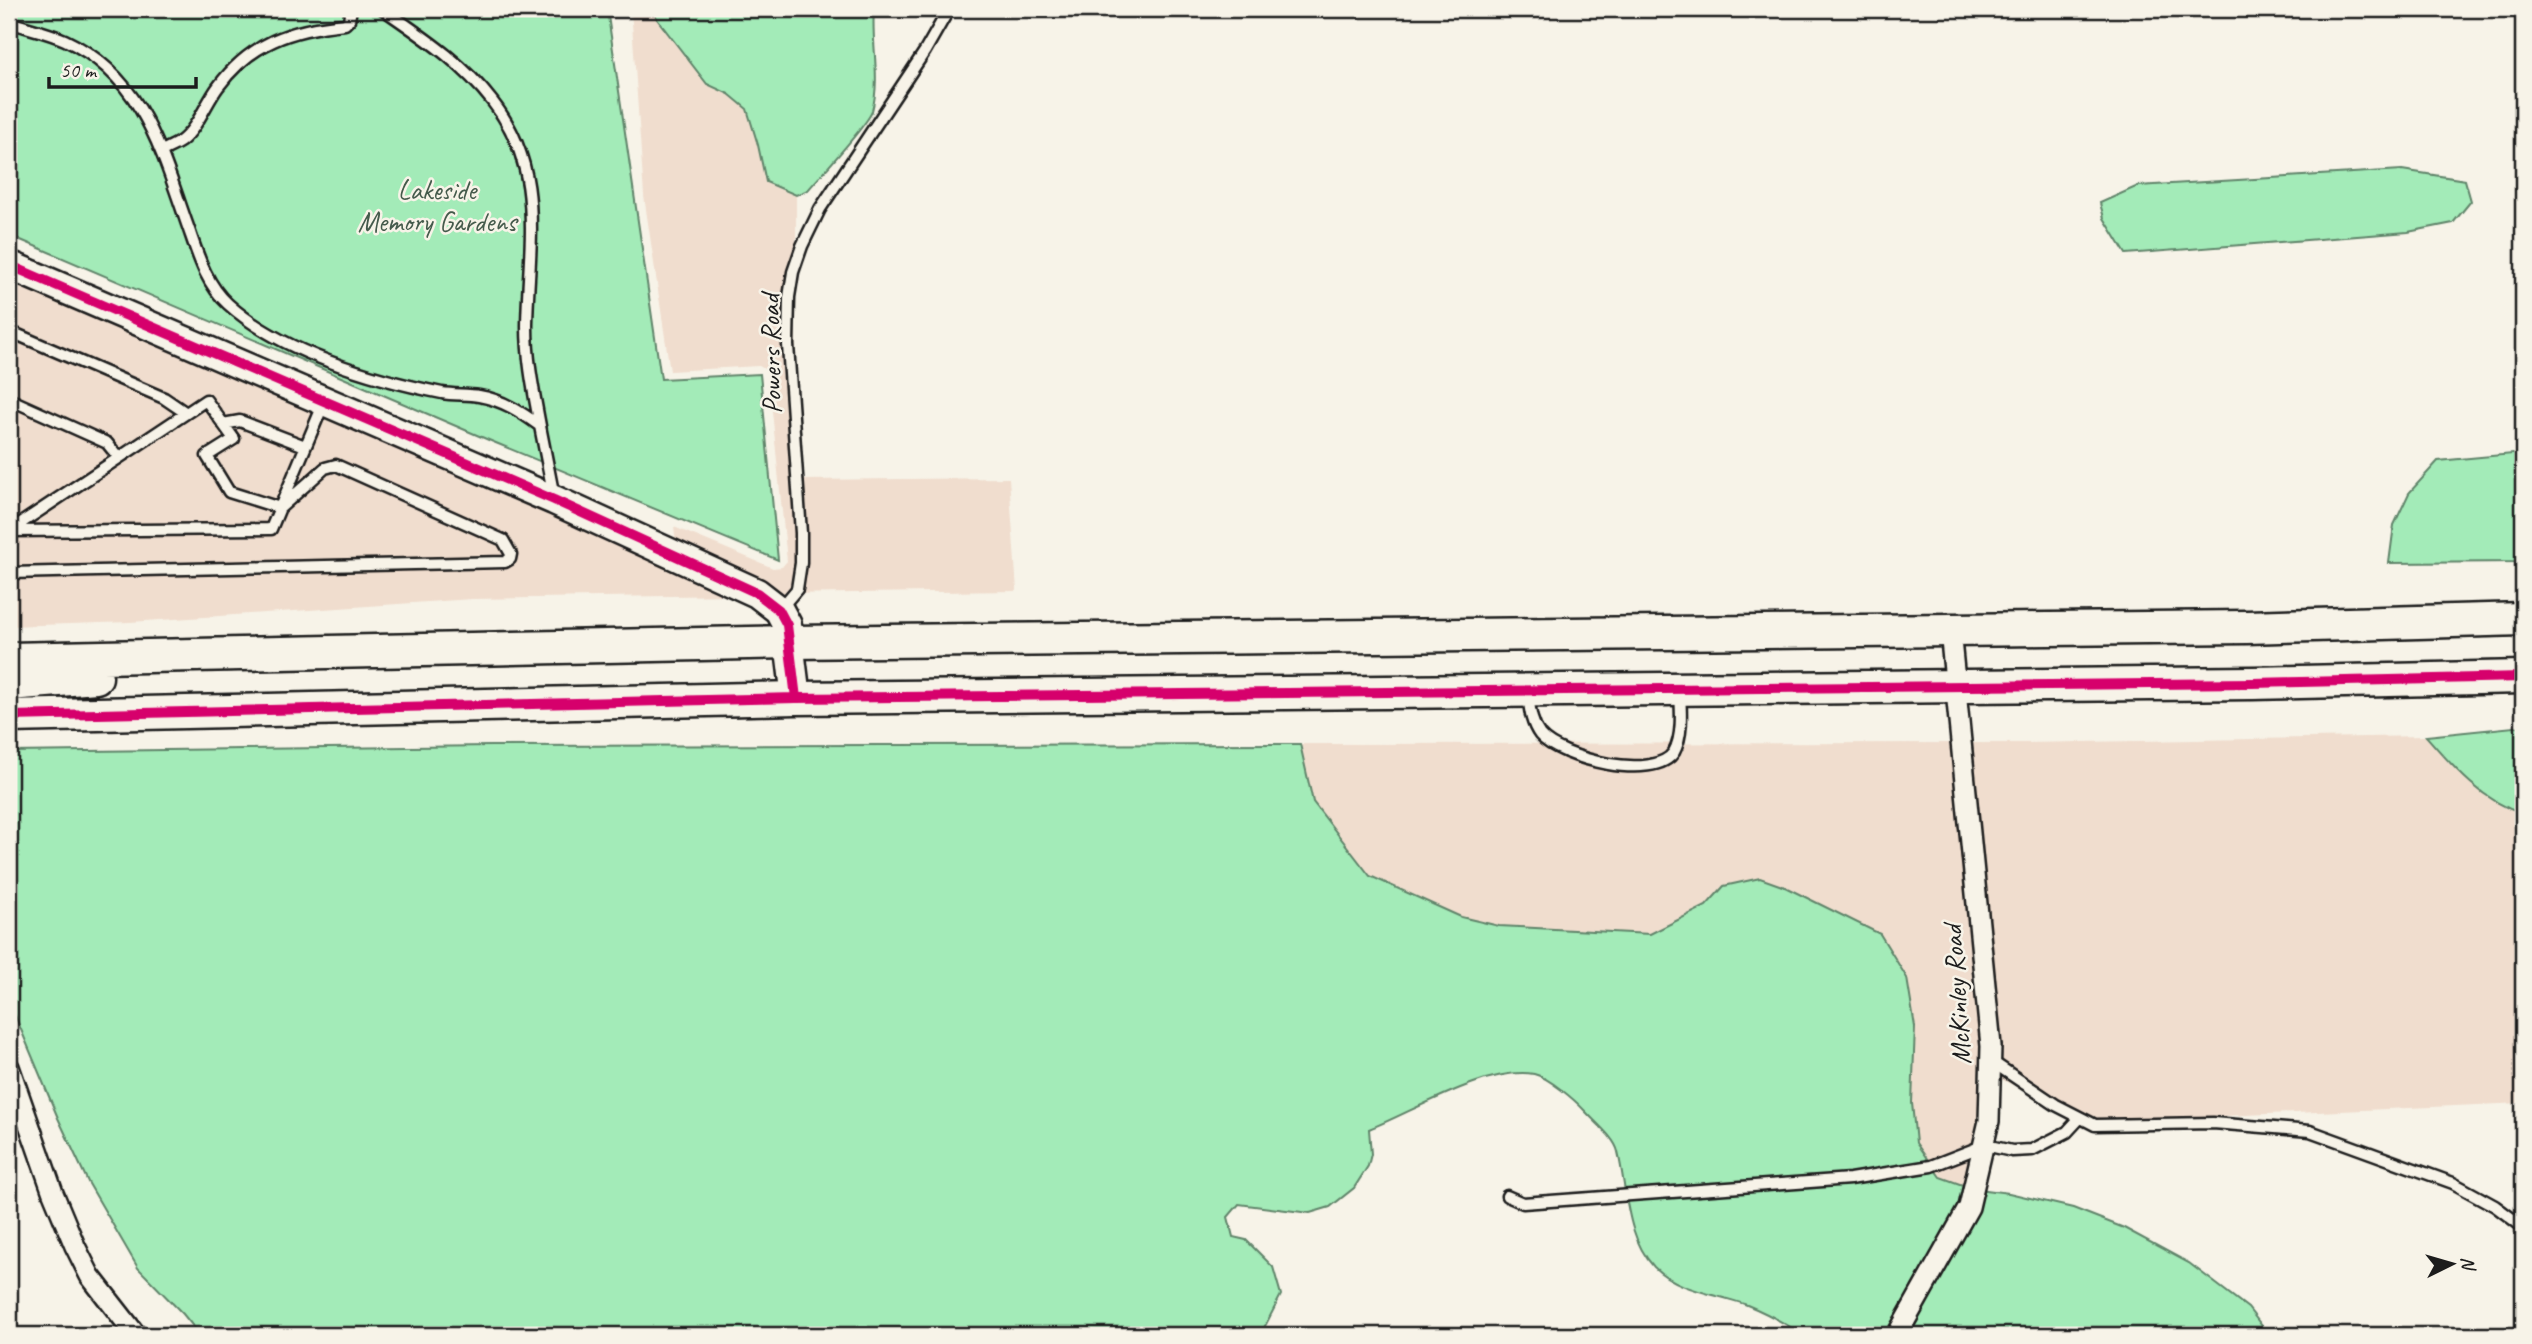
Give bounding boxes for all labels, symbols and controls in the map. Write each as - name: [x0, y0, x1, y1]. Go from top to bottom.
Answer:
- scale bar: [49, 46, 196, 90]
- text: 50 m: [60, 57, 98, 83]
- park label: Lakeside Memory Gardens: [358, 172, 519, 239]
- street label: Powers Road: [752, 290, 789, 414]
- street label: McKinley Road: [1934, 920, 1979, 1066]
- north arrow: [2416, 1228, 2486, 1298]
- text: N: [2455, 1256, 2481, 1273]

